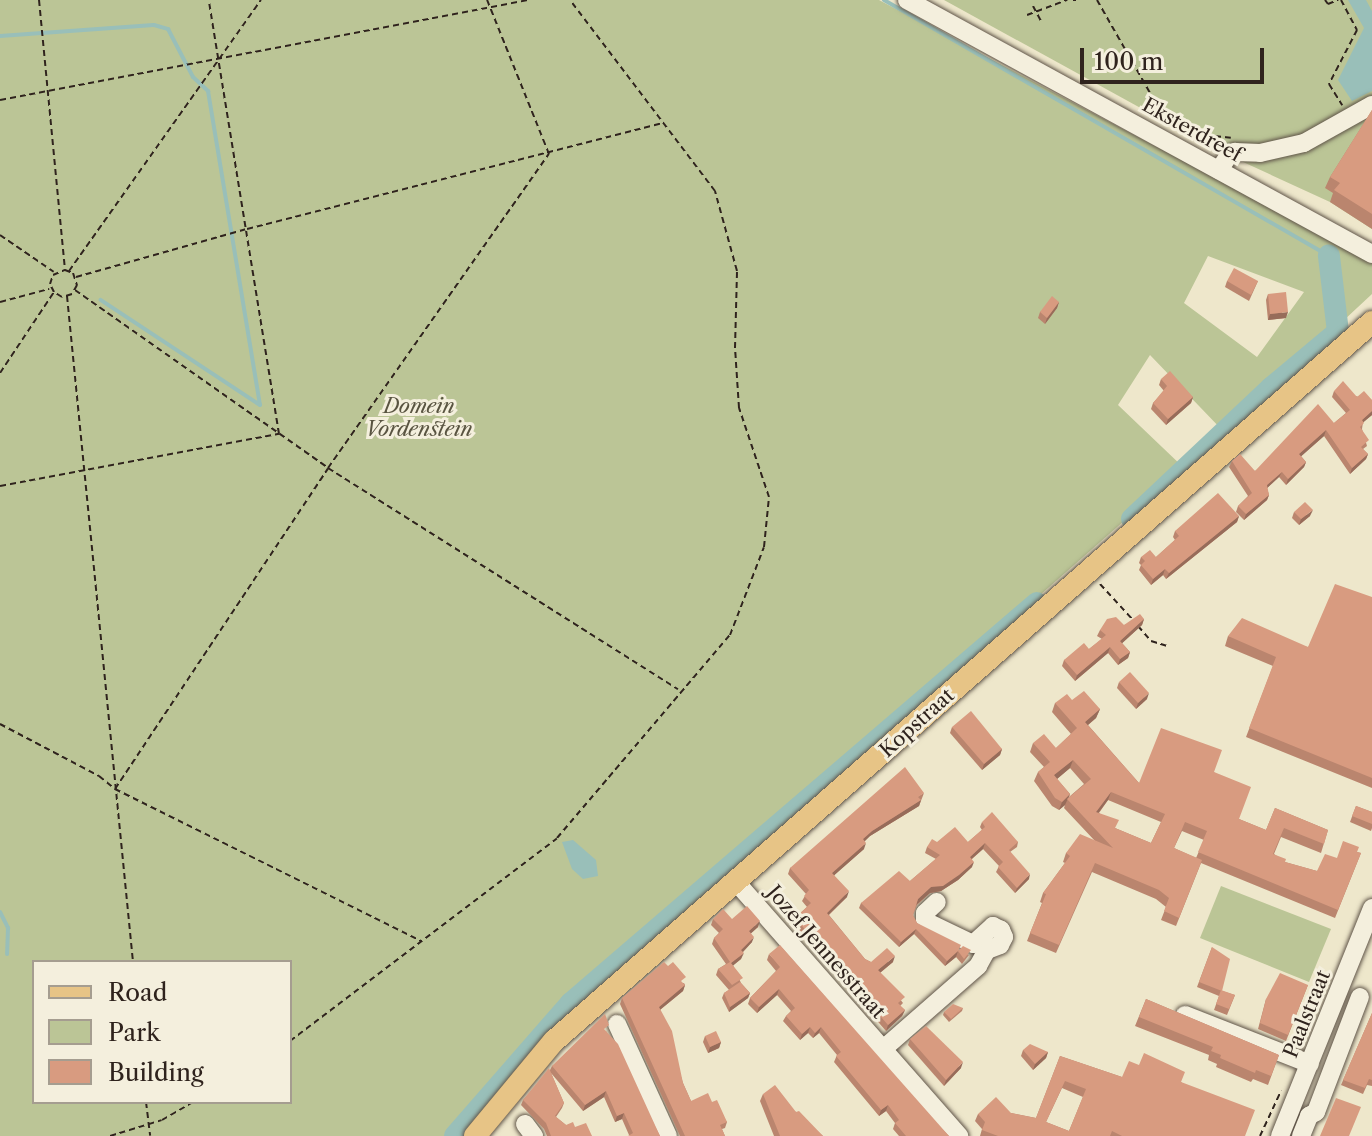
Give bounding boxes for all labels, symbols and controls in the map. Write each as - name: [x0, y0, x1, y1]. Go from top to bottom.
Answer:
- scale bar: [1084, 32, 1268, 82]
- text: 100 m: [1094, 47, 1163, 76]
- street label: Eksterdreef: [1138, 93, 1246, 167]
- park label: Domein Vordenstein: [365, 395, 473, 442]
- street label: Kopstraat: [875, 683, 959, 763]
- street label: Jozef Jennesstraat: [762, 881, 890, 1023]
- legend: [32, 960, 292, 1104]
- street label: Paalstraat: [1279, 967, 1335, 1061]
- text: Road: [108, 978, 167, 1007]
- text: Park: [108, 1018, 160, 1047]
- text: Building: [108, 1058, 204, 1087]

